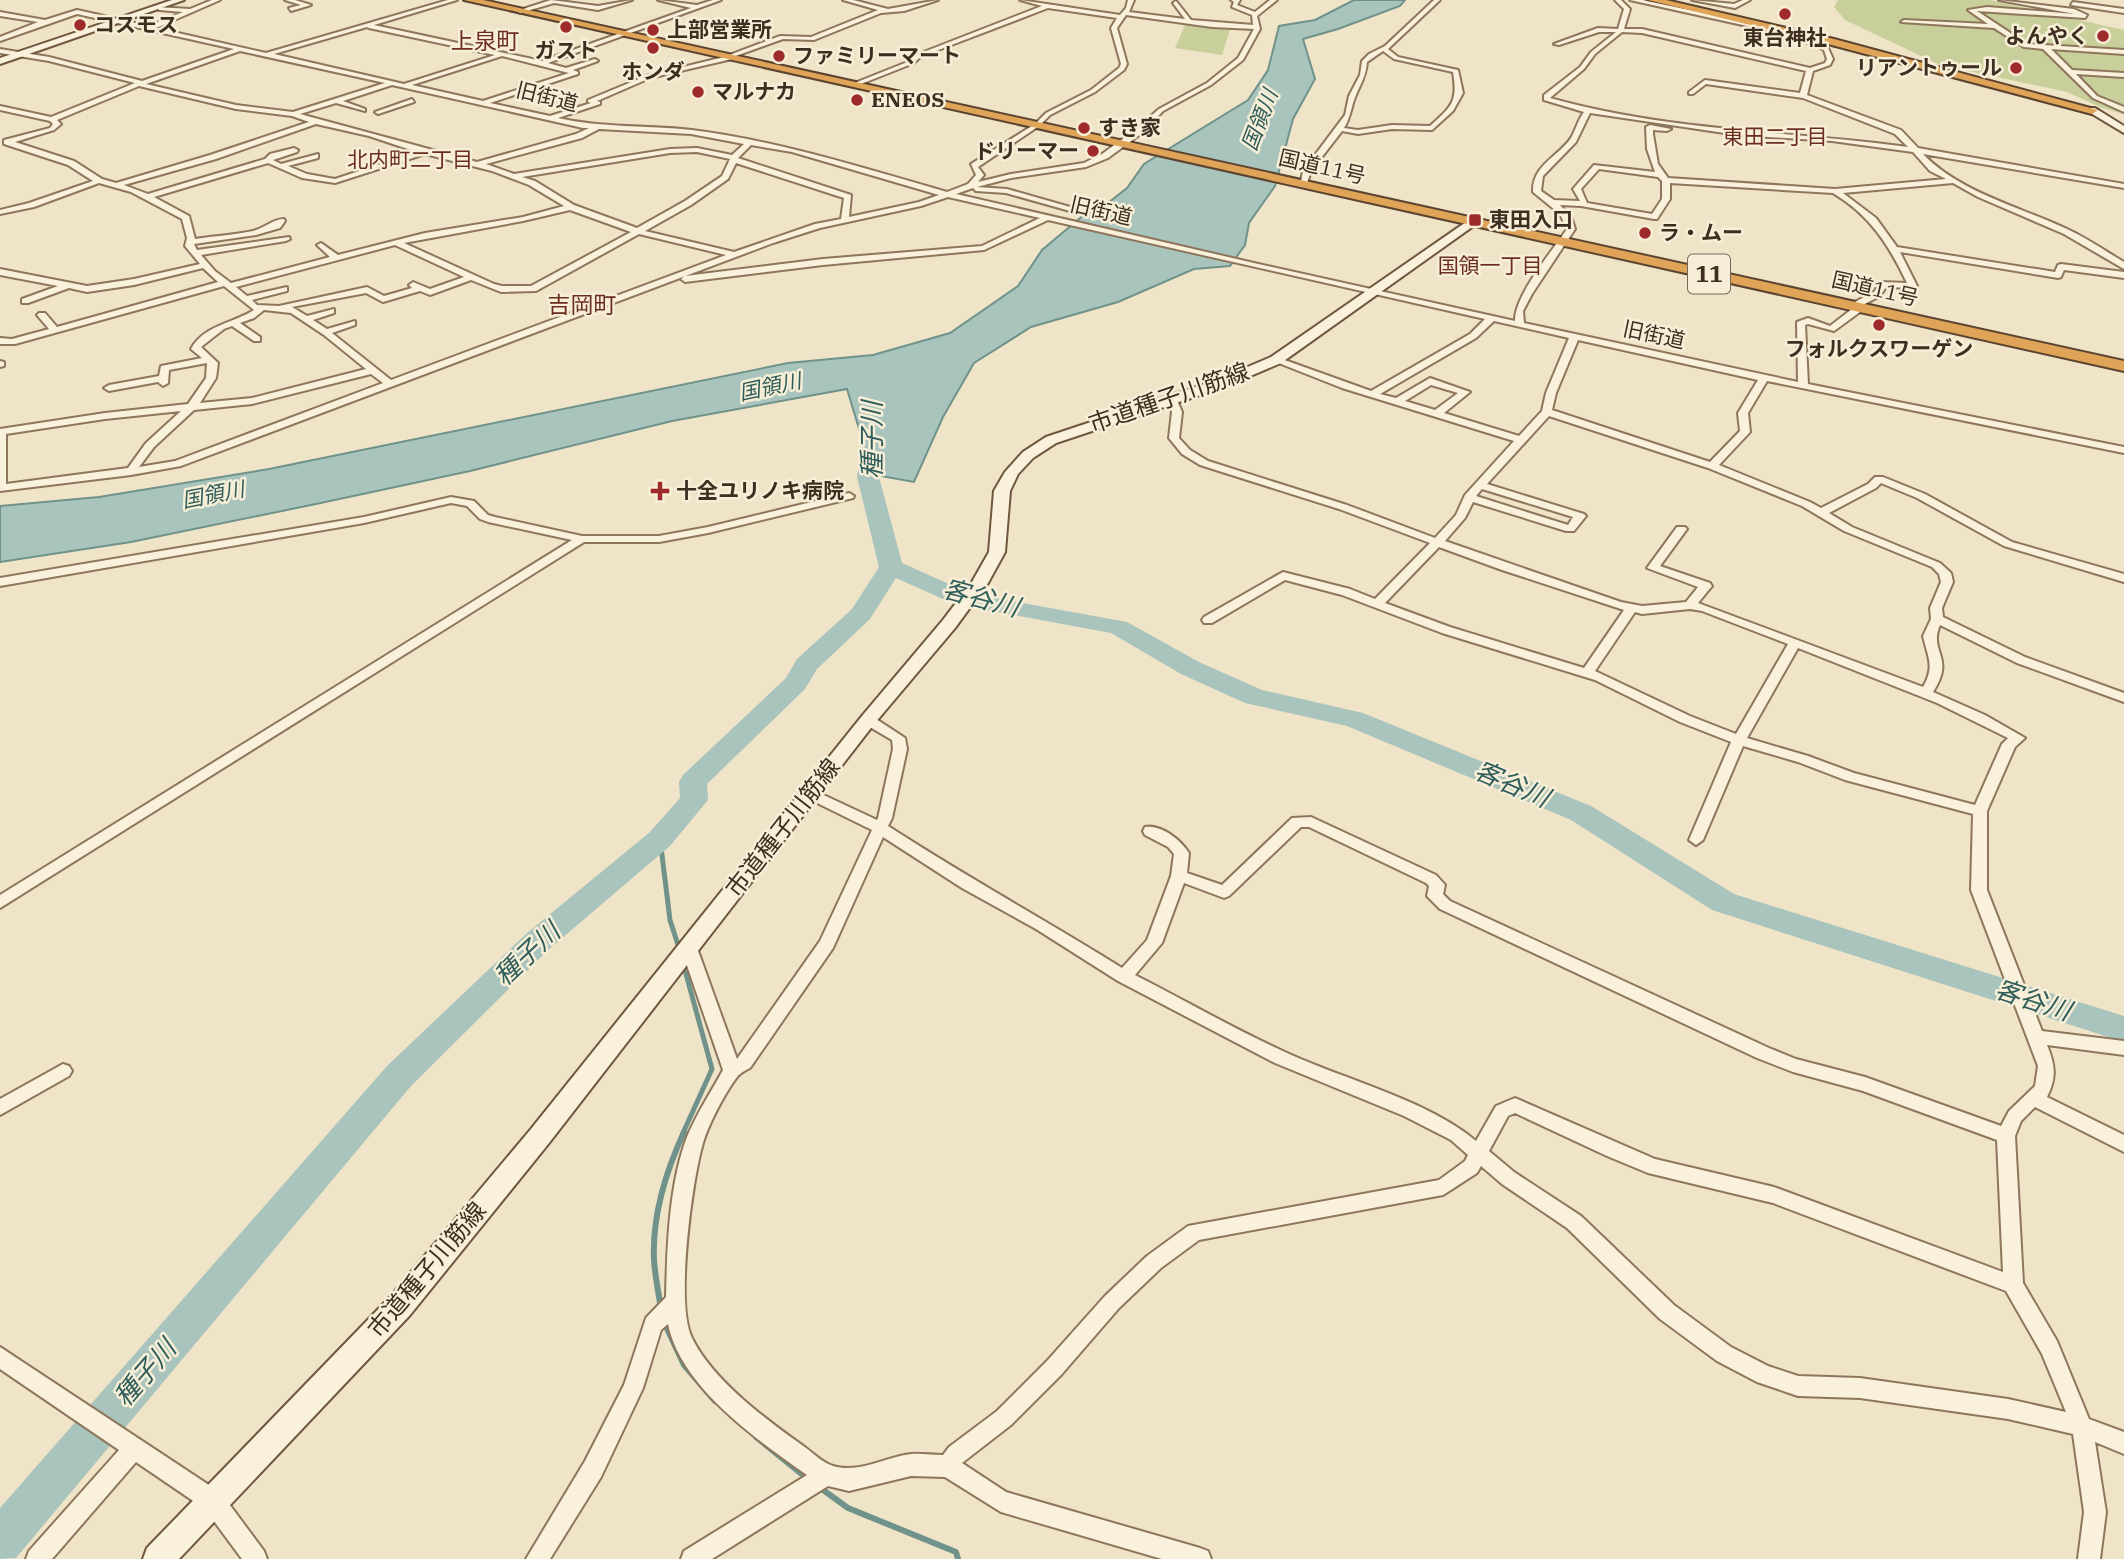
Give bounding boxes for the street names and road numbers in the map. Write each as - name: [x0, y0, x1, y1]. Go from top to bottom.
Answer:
- street label: 旧街道: [513, 75, 581, 117]
- street label: 国道11号: [1276, 142, 1368, 190]
- street label: 旧街道: [1067, 189, 1135, 231]
- road number: 11: [1688, 255, 1730, 294]
- street label: 国道11号: [1829, 264, 1921, 312]
- street label: 旧街道: [1620, 314, 1688, 354]
- street label: 市道種子川筋線: [1084, 355, 1253, 440]
- street label: 市道種子川筋線: [718, 751, 847, 903]
- street label: 市道種子川筋線: [360, 1195, 492, 1344]

